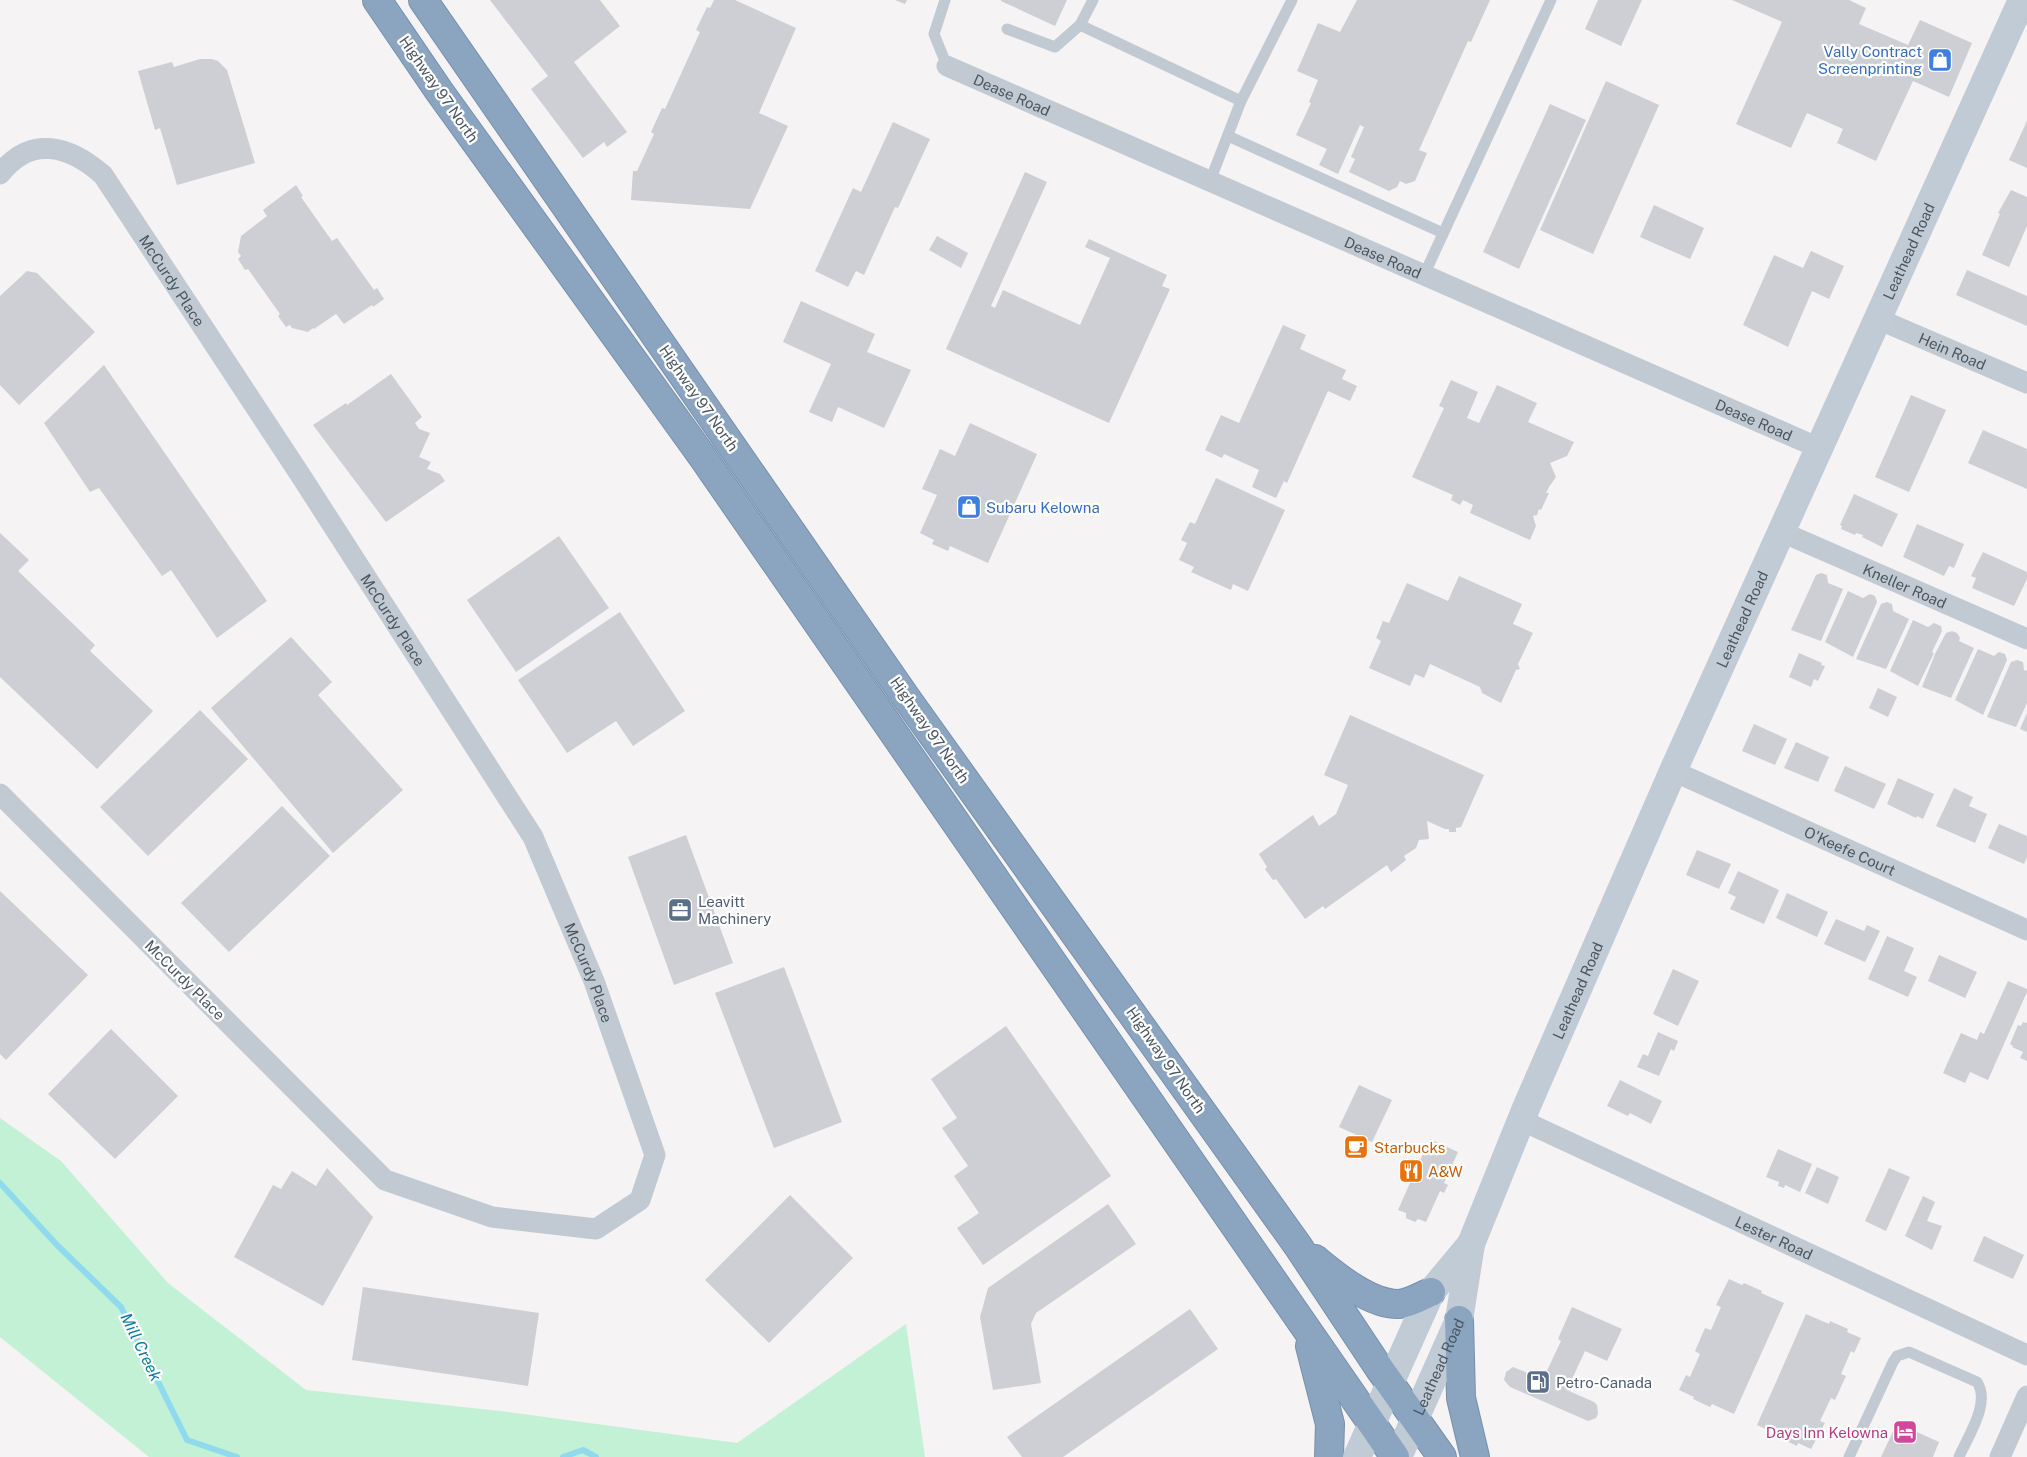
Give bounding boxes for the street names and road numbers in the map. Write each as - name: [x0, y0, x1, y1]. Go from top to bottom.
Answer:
- street label: Highway 97 North: [396, 33, 482, 145]
- street label: Dease Road: [971, 70, 1053, 119]
- street label: Leathead Road: [1879, 200, 1938, 302]
- street label: McCurdy Place: [136, 232, 209, 329]
- street label: Dease Road: [1342, 233, 1424, 281]
- street label: Hein Road: [1916, 329, 1989, 373]
- street label: Highway 97 North: [656, 342, 742, 454]
- street label: Dease Road: [1713, 395, 1795, 444]
- street label: Kneller Road: [1860, 560, 1949, 611]
- street label: Leathead Road: [1713, 568, 1771, 670]
- street label: McCurdy Place: [358, 571, 429, 669]
- street label: Highway 97 North: [887, 674, 973, 786]
- street label: O'Keefe Court: [1802, 823, 1898, 878]
- street label: McCurdy Place: [562, 920, 616, 1025]
- street label: McCurdy Place: [142, 937, 228, 1023]
- street label: Leathead Road: [1549, 939, 1606, 1041]
- street label: Highway 97 North: [1123, 1004, 1209, 1116]
- street label: Lester Road: [1733, 1212, 1815, 1263]
- street label: Leathead Road: [1409, 1316, 1467, 1418]

